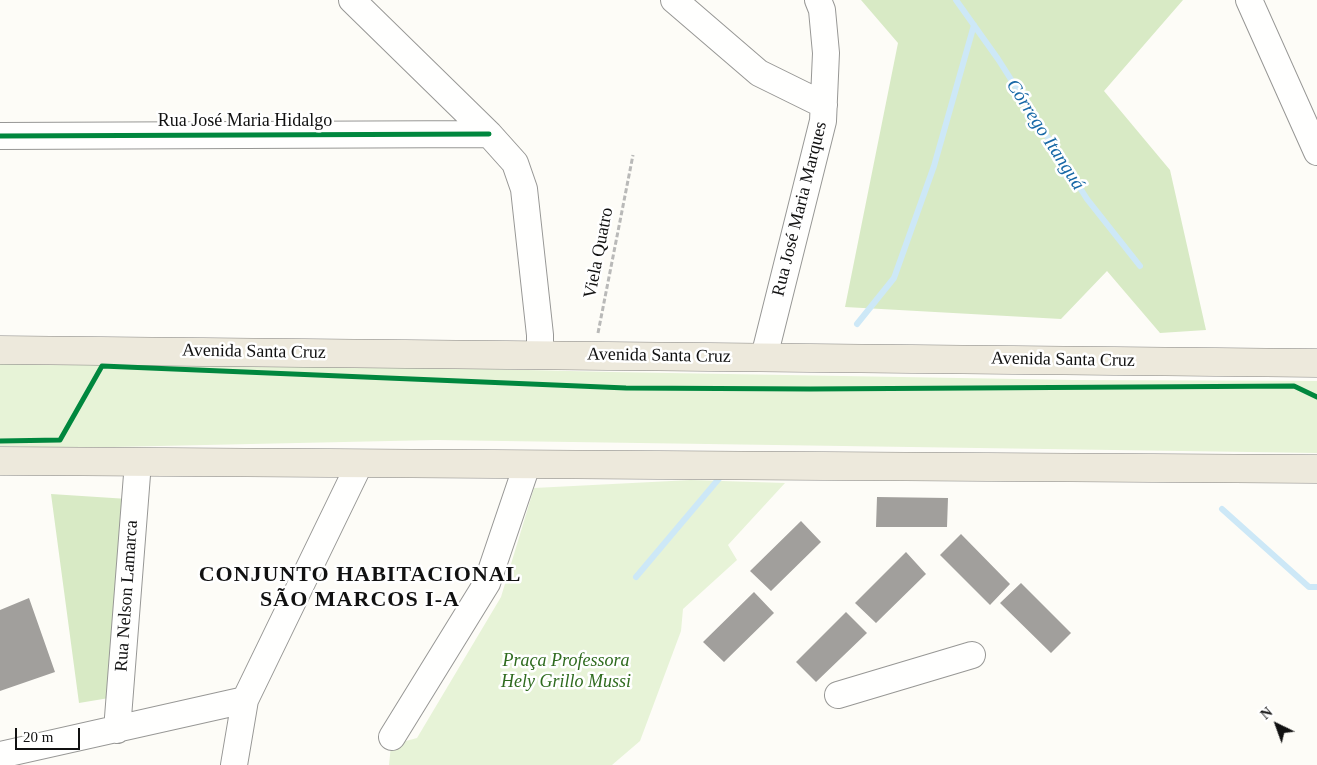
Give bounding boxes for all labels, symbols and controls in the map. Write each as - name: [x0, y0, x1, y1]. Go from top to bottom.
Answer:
- water label: Córrego Itanguá: [1001, 75, 1089, 195]
- street label: Rua José Maria Hidalgo: [158, 110, 332, 132]
- street label: Rua José Maria Marques: [768, 119, 832, 299]
- street label: Viela Quatro: [580, 206, 618, 300]
- street label: Avenida Santa Cruz: [182, 340, 326, 364]
- street label: Avenida Santa Cruz: [587, 344, 731, 368]
- street label: Avenida Santa Cruz: [991, 348, 1135, 372]
- street label: Rua Nelson Lamarca: [111, 519, 143, 673]
- district label: CONJUNTO HABITACIONAL SÃO MARCOS I-A: [196, 562, 524, 614]
- park label: Praça Professora Hely Grillo Mussi: [501, 650, 631, 692]
- north arrow: [1252, 700, 1302, 750]
- text: N: [1258, 705, 1275, 722]
- scale bar: [18, 718, 82, 750]
- text: 20 m: [23, 729, 53, 745]

